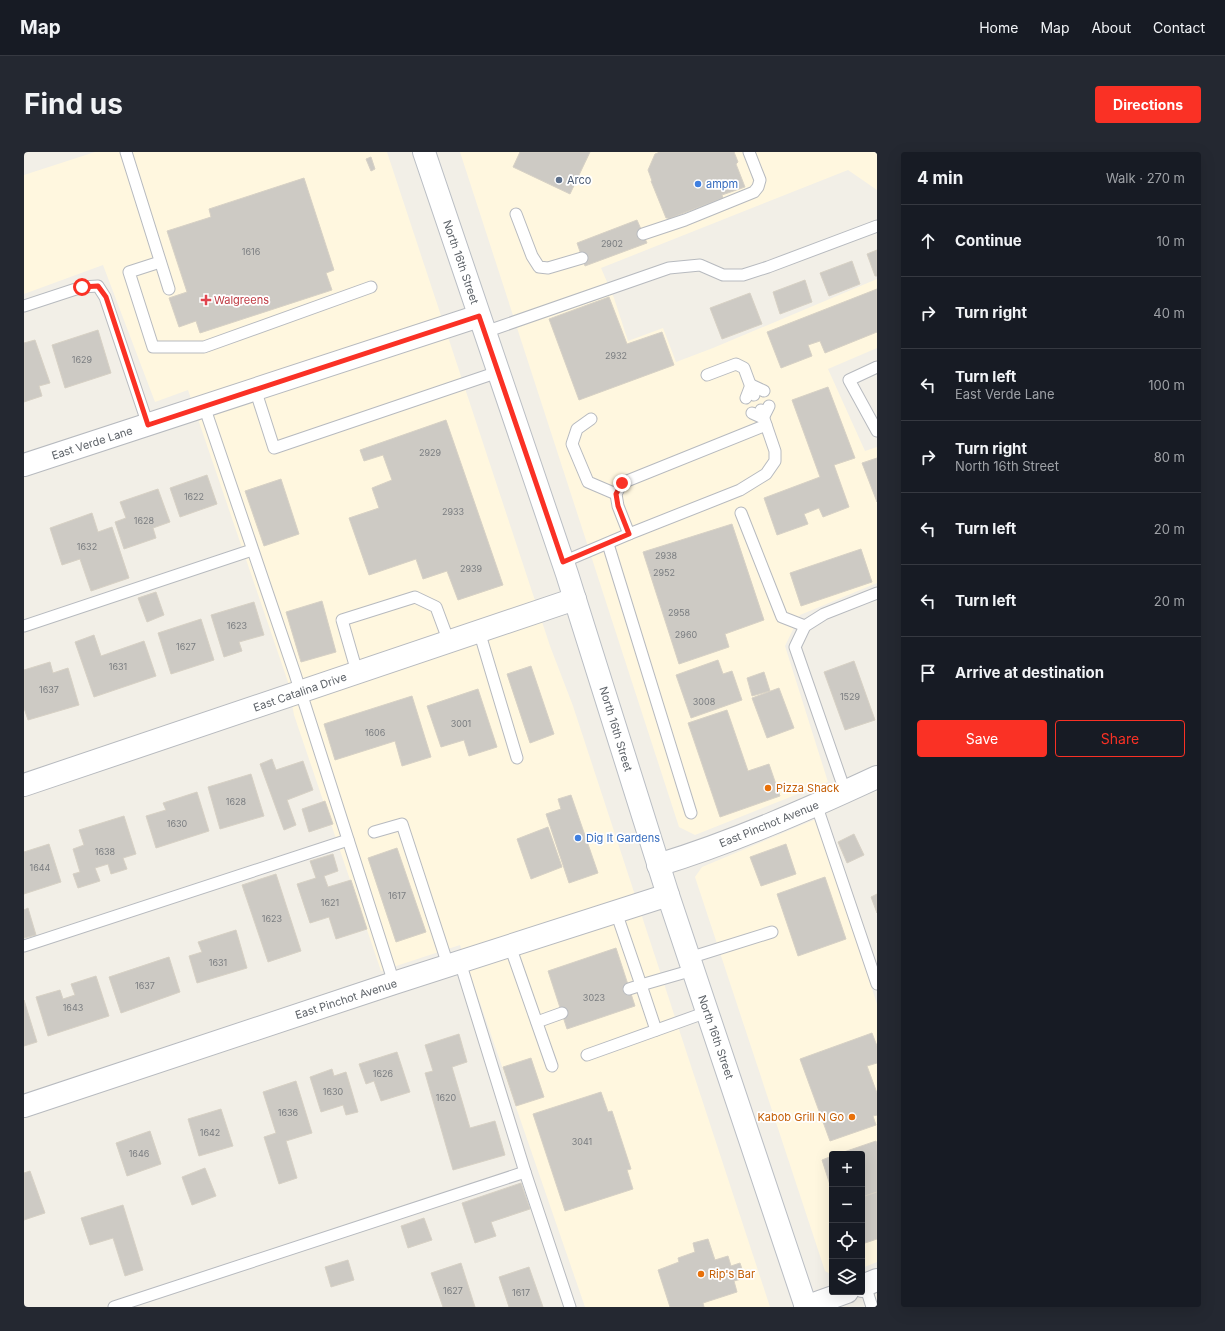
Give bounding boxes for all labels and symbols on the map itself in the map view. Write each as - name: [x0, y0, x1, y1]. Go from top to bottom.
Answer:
- place label: Arco: [567, 173, 592, 187]
- marker: Arco: [554, 175, 564, 185]
- place label: ampm: [706, 177, 738, 191]
- marker: ampm: [693, 179, 703, 189]
- street label: North 16th Street: [440, 218, 482, 306]
- house number: 2902: [601, 238, 623, 249]
- house number: 1616: [242, 246, 261, 257]
- route start: [73, 278, 91, 296]
- place label: Walgreens: [214, 293, 269, 307]
- marker: Walgreens: [201, 295, 211, 305]
- house number: 2932: [605, 350, 627, 361]
- house number: 1629: [72, 354, 93, 365]
- street label: East Verde Lane: [50, 423, 134, 463]
- house number: 2929: [419, 447, 441, 458]
- route end: [613, 474, 631, 492]
- house number: 1622: [184, 491, 204, 502]
- house number: 2933: [442, 506, 465, 517]
- house number: 1628: [134, 515, 155, 526]
- house number: 1632: [77, 541, 97, 552]
- house number: 2938: [655, 550, 678, 561]
- house number: 2939: [460, 563, 483, 574]
- house number: 2952: [653, 567, 675, 578]
- house number: 2958: [668, 607, 690, 618]
- house number: 1623: [227, 620, 248, 631]
- house number: 2960: [675, 629, 697, 640]
- house number: 1627: [176, 641, 196, 652]
- house number: 1631: [109, 661, 127, 672]
- street label: East Catalina Drive: [252, 669, 348, 715]
- house number: 1637: [39, 684, 59, 695]
- street label: North 16th Street: [596, 685, 636, 773]
- house number: 1529: [840, 691, 861, 702]
- house number: 3008: [693, 696, 716, 707]
- house number: 3001: [451, 718, 471, 729]
- house number: 1606: [365, 727, 386, 738]
- place label: Pizza Shack: [776, 781, 839, 795]
- marker: Pizza Shack: [763, 783, 773, 793]
- house number: 1628: [226, 796, 247, 807]
- street label: East Pinchot Avenue: [717, 798, 821, 850]
- house number: 1630: [167, 818, 188, 829]
- place label: Dig It Gardens: [586, 831, 660, 845]
- marker: Dig It Gardens: [573, 833, 583, 843]
- house number: 1638: [95, 846, 116, 857]
- house number: 1644: [30, 862, 51, 873]
- house number: 1617: [388, 890, 406, 901]
- house number: 1621: [321, 897, 339, 908]
- house number: 1623: [262, 913, 283, 924]
- house number: 1631: [209, 957, 227, 968]
- street label: East Pinchot Avenue: [293, 976, 399, 1022]
- house number: 1637: [135, 980, 155, 991]
- house number: 3023: [583, 992, 606, 1003]
- street label: North 16th Street: [695, 993, 737, 1081]
- house number: 1643: [63, 1002, 84, 1013]
- house number: 1626: [373, 1068, 394, 1079]
- house number: 1630: [323, 1086, 344, 1097]
- house number: 1620: [436, 1092, 457, 1103]
- house number: 1636: [278, 1107, 299, 1118]
- place label: Kabob Grill N Go: [757, 1110, 844, 1124]
- marker: Kabob Grill N Go: [847, 1112, 857, 1122]
- house number: 1642: [200, 1127, 220, 1138]
- house number: 3041: [572, 1136, 592, 1147]
- house number: 1646: [129, 1148, 150, 1159]
- place label: Rip's Bar: [709, 1267, 755, 1281]
- marker: Rip's Bar: [696, 1269, 706, 1279]
- house number: 1627: [443, 1285, 463, 1296]
- house number: 1617: [512, 1287, 530, 1298]

